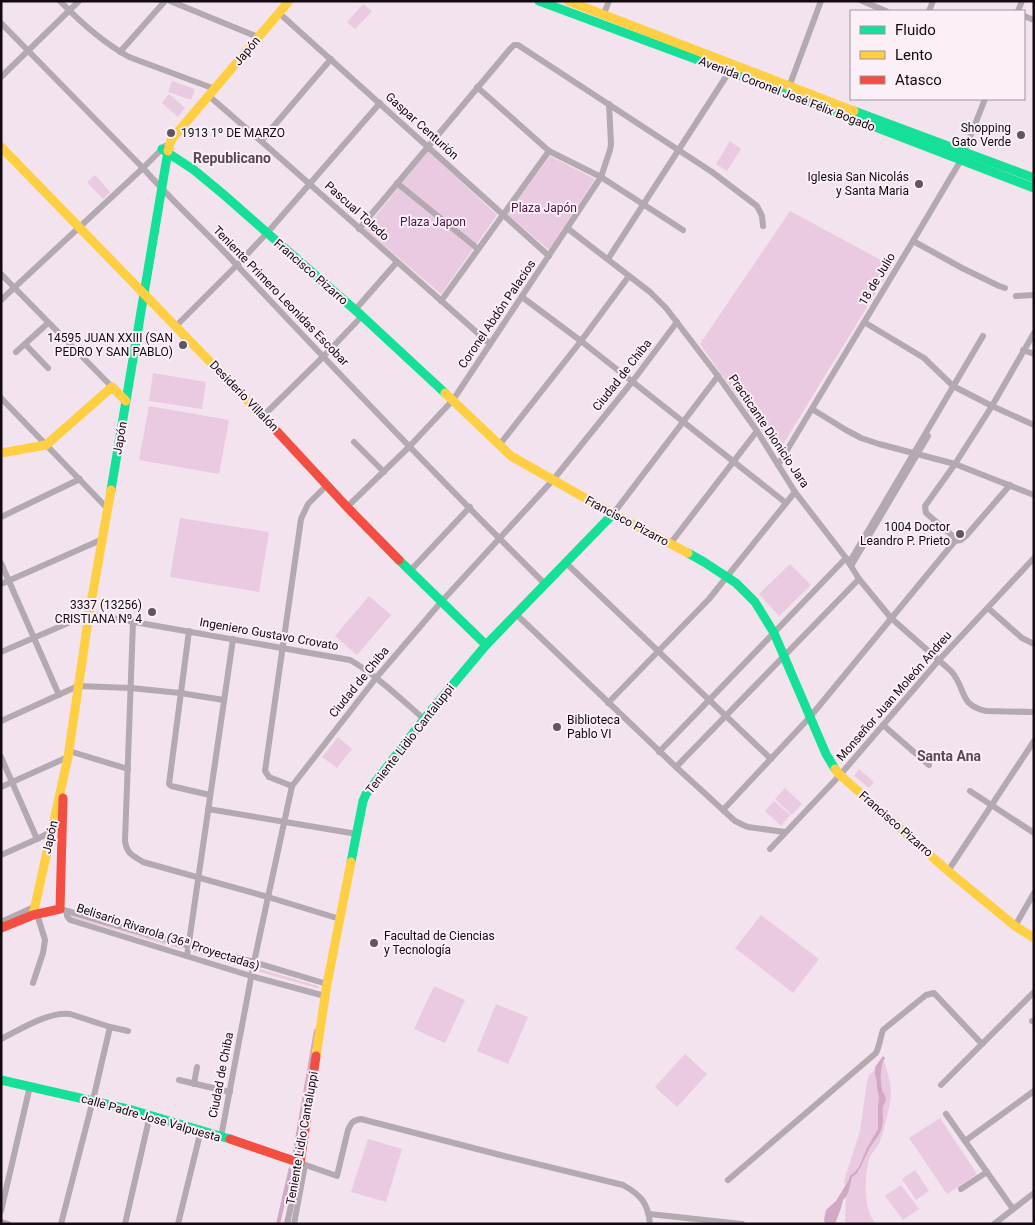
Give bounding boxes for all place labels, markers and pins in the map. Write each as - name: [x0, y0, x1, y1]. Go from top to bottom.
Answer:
- place label: Shopping Gato Verde: [952, 121, 1011, 149]
- place label: 1913 1º DE MARZO: [181, 126, 285, 140]
- marker: 1913 1º DE MARZO: [165, 127, 177, 139]
- marker: Shopping Gato Verde: [1015, 129, 1027, 141]
- place label: Iglesia San Nicolás y Santa Maria: [808, 170, 909, 198]
- marker: Iglesia San Nicolás y Santa Maria: [913, 178, 925, 190]
- place label: 14595 JUAN XXIII (SAN PEDRO Y SAN PABLO): [47, 331, 173, 359]
- marker: 14595 JUAN XXIII (SAN PEDRO Y SAN PABLO): [177, 339, 189, 351]
- place label: 1004 Doctor Leandro P. Prieto: [860, 520, 950, 548]
- marker: 1004 Doctor Leandro P. Prieto: [954, 528, 966, 540]
- place label: 3337 (13256) CRISTIANA Nº 4: [55, 598, 142, 626]
- marker: 3337 (13256) CRISTIANA Nº 4: [146, 606, 158, 618]
- place label: Biblioteca Pablo VI: [567, 713, 620, 741]
- marker: Biblioteca Pablo VI: [551, 721, 563, 733]
- place label: Facultad de Ciencias y Tecnología: [384, 929, 495, 957]
- marker: Facultad de Ciencias y Tecnología: [368, 937, 380, 949]

